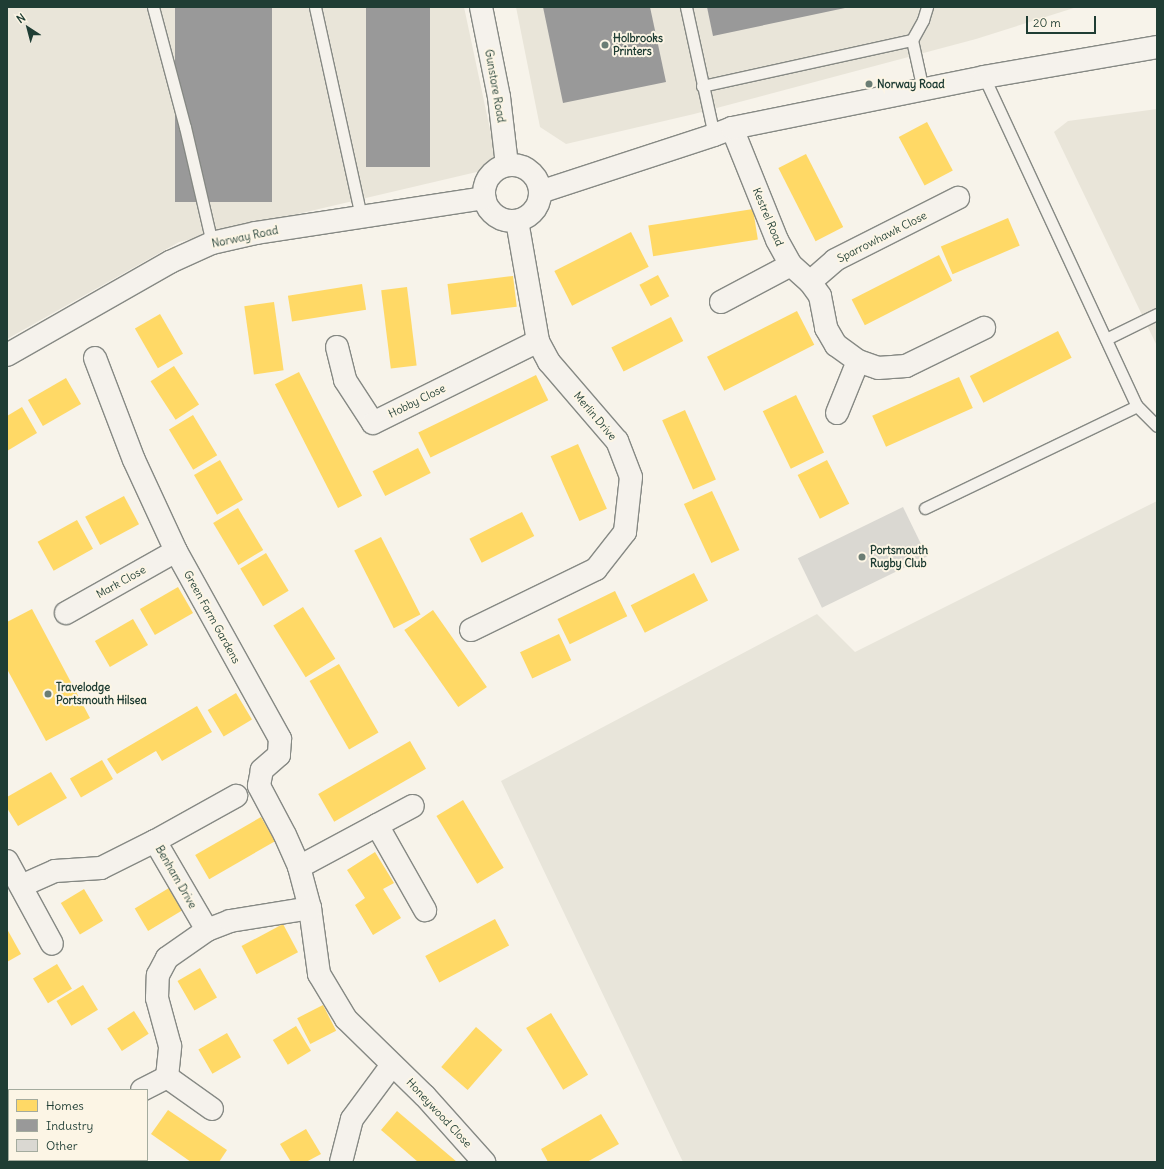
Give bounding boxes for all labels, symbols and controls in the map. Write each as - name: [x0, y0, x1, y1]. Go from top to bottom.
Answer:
- north arrow: [8, 8, 48, 48]
- scale bar: [1028, 8, 1098, 34]
- text: N: [14, 10, 28, 26]
- text: 20 m: [1033, 15, 1061, 30]
- place label: Holbrooks Printers: [613, 32, 663, 58]
- marker: Holbrooks Printers: [600, 40, 610, 50]
- street label: Gunstore Road: [482, 48, 508, 124]
- place label: Norway Road: [877, 77, 945, 91]
- marker: Norway Road: [864, 79, 874, 89]
- street label: Kestrel Road: [750, 186, 786, 248]
- street label: Sparrowhawk Close: [835, 209, 929, 265]
- street label: Norway Road: [211, 224, 279, 250]
- street label: Hobby Close: [386, 381, 448, 421]
- street label: Merlin Drive: [571, 389, 619, 443]
- place label: Portsmouth Rugby Club: [870, 544, 928, 570]
- marker: Portsmouth Rugby Club: [857, 552, 867, 562]
- street label: Mark Close: [94, 563, 148, 601]
- street label: Green Farm Gardens: [181, 568, 243, 666]
- place label: Travelodge Portsmouth Hilsea: [56, 681, 147, 707]
- marker: Travelodge Portsmouth Hilsea: [43, 689, 53, 699]
- street label: Benham Drive: [153, 843, 199, 911]
- street label: Honeywood Close: [404, 1076, 474, 1150]
- legend: [8, 1089, 148, 1161]
- text: Homes: [46, 1098, 84, 1113]
- text: Industry: [46, 1118, 93, 1133]
- text: Other: [46, 1138, 78, 1153]

